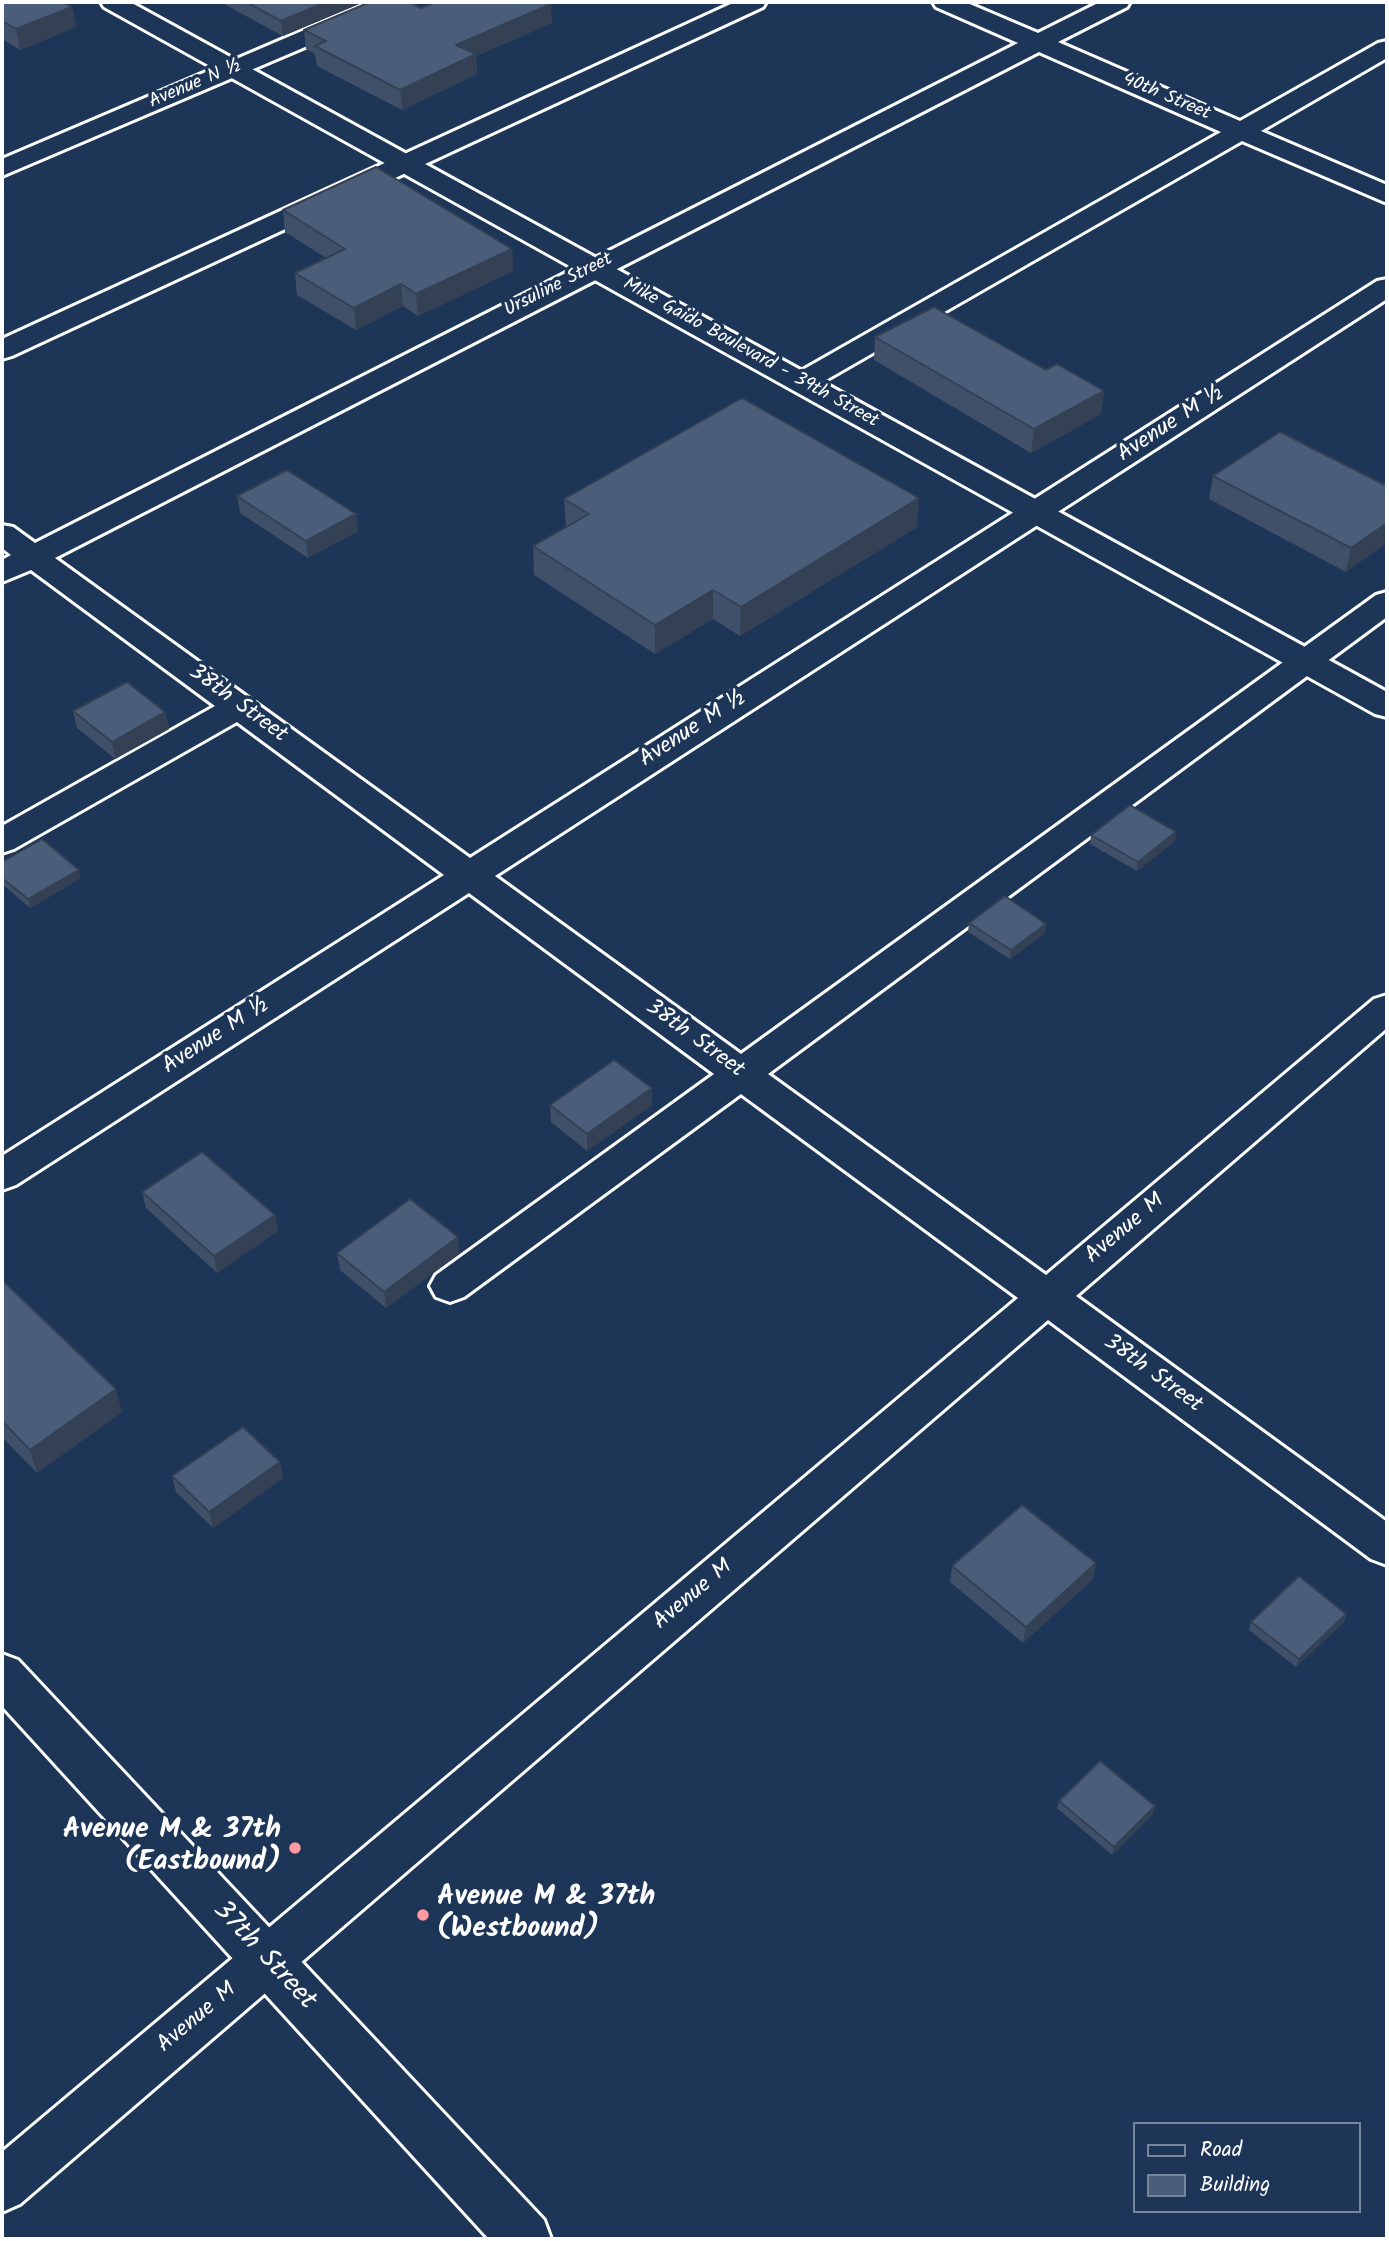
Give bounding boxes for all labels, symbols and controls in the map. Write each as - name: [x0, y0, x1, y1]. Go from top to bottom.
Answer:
- street label: Avenue N ½: [146, 55, 246, 115]
- street label: 40th Street: [1119, 69, 1213, 127]
- street label: Ursuline Street: [501, 249, 617, 323]
- street label: Mike Gaido Boulevard - 39th Street: [618, 274, 882, 434]
- street label: Avenue M ½: [1113, 380, 1231, 470]
- street label: 38th Street: [182, 660, 292, 750]
- street label: Avenue M ½: [635, 685, 753, 775]
- street label: Avenue M ½: [158, 992, 276, 1082]
- street label: 38th Street: [639, 995, 749, 1085]
- street label: Avenue M: [1081, 1189, 1171, 1271]
- street label: 38th Street: [1097, 1330, 1207, 1420]
- street label: Avenue M: [649, 1555, 739, 1637]
- place label: Avenue M & 37th (Eastbound): [63, 1815, 281, 1881]
- marker: Avenue M & 37th (Eastbound): [287, 1840, 303, 1856]
- place label: Avenue M & 37th (Westbound): [437, 1882, 655, 1948]
- street label: 37th Street: [204, 1895, 322, 2019]
- marker: Avenue M & 37th (Westbound): [415, 1907, 431, 1923]
- street label: Avenue M: [153, 1978, 243, 2060]
- legend: [1134, 2122, 1361, 2213]
- text: Road: [1200, 2134, 1242, 2167]
- text: Building: [1200, 2169, 1270, 2202]

